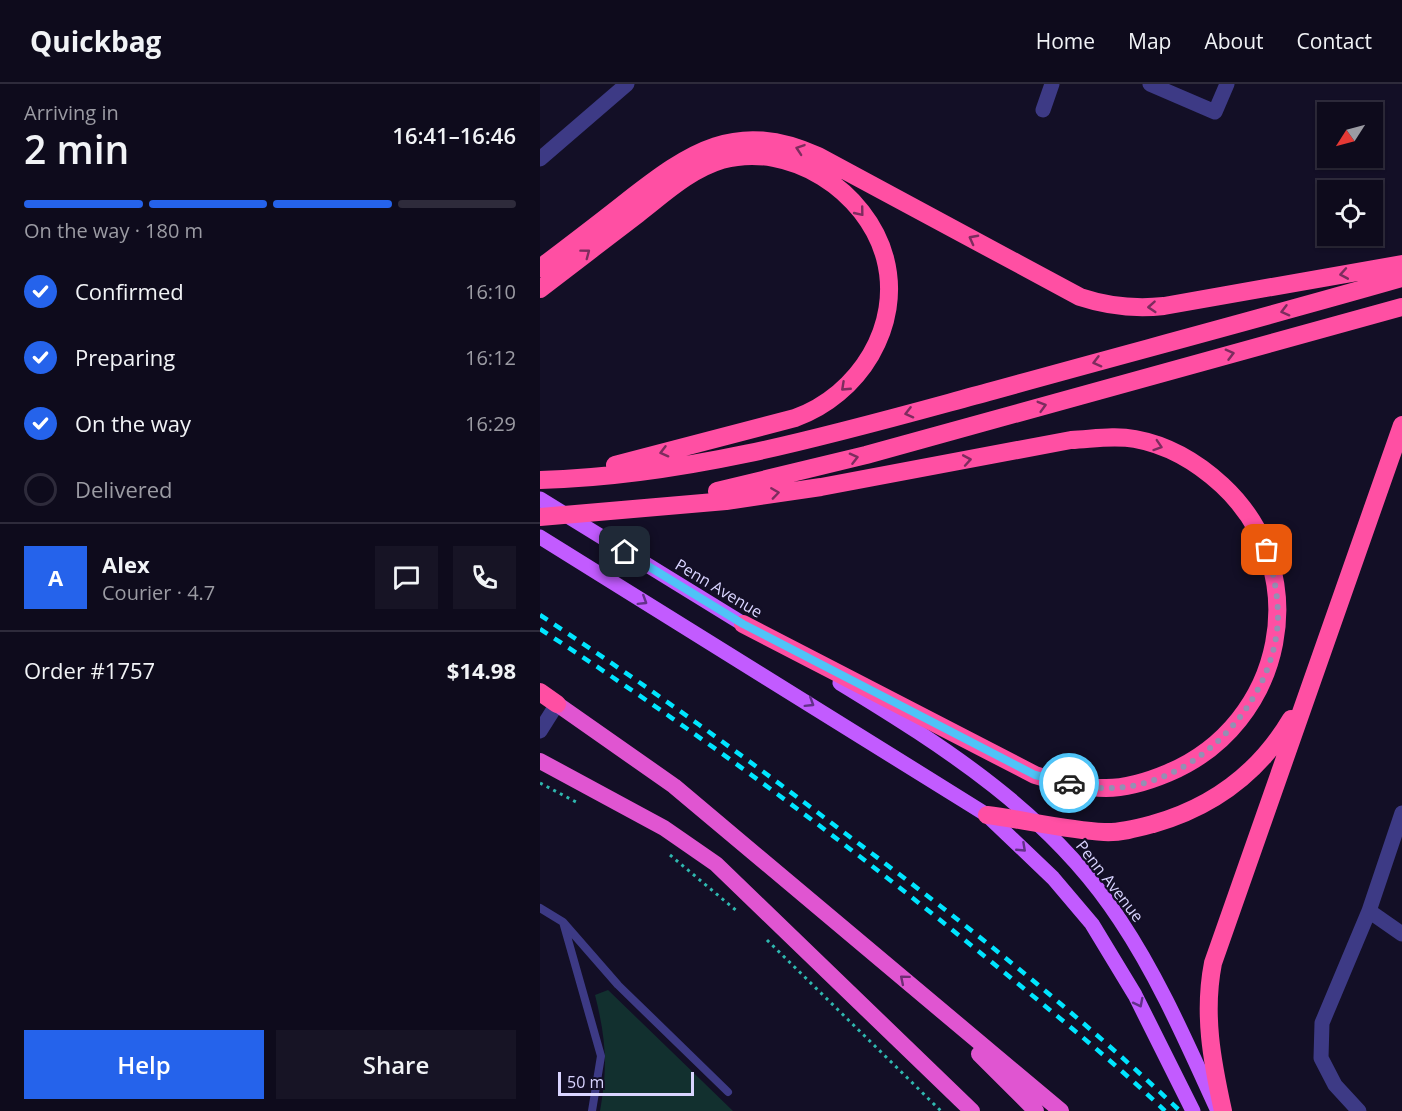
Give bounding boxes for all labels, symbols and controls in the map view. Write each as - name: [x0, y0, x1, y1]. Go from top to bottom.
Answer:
- text: Quickbag: [30, 22, 161, 60]
- text: Home: [1036, 27, 1095, 55]
- text: Map: [1128, 27, 1171, 55]
- text: About: [1204, 27, 1264, 55]
- text: Contact: [1297, 27, 1372, 55]
- text: Arriving in: [24, 99, 119, 126]
- north arrow: [1317, 102, 1383, 168]
- map controls: [1317, 102, 1383, 246]
- text: 16:41–16:46: [392, 120, 516, 150]
- text: 2 min: [24, 122, 129, 175]
- one-way arrow: [795, 144, 806, 156]
- button: locate: [1317, 180, 1383, 246]
- one-way arrow: [852, 205, 863, 216]
- text: On the way · 180 m: [24, 217, 203, 244]
- one-way arrow: [969, 235, 979, 246]
- one-way arrow: [580, 249, 591, 260]
- one-way arrow: [1340, 267, 1350, 280]
- icon: check: [24, 275, 57, 308]
- text: Confirmed: [75, 276, 184, 306]
- text: 16:10: [465, 278, 516, 305]
- one-way arrow: [1148, 300, 1157, 313]
- one-way arrow: [1280, 303, 1290, 316]
- icon: check: [24, 341, 57, 374]
- text: Preparing: [75, 342, 175, 372]
- text: 16:12: [465, 344, 516, 371]
- one-way arrow: [1224, 349, 1234, 361]
- one-way arrow: [1092, 355, 1103, 367]
- one-way arrow: [842, 380, 852, 391]
- one-way arrow: [1036, 400, 1046, 413]
- one-way arrow: [904, 406, 915, 418]
- icon: check: [24, 407, 57, 440]
- text: On the way: [75, 408, 191, 438]
- text: 16:29: [465, 410, 516, 437]
- one-way arrow: [1152, 439, 1163, 451]
- one-way arrow: [659, 445, 669, 458]
- one-way arrow: [848, 452, 858, 465]
- one-way arrow: [961, 454, 971, 467]
- text: Delivered: [75, 474, 173, 504]
- one-way arrow: [770, 488, 779, 500]
- pin: [1241, 524, 1292, 575]
- pin: [599, 526, 650, 577]
- icon: bag: [1250, 533, 1283, 566]
- icon: home: [608, 535, 641, 568]
- button: chat: [375, 546, 438, 609]
- button: phone: [453, 546, 516, 609]
- text: Alex: [102, 549, 150, 579]
- street label: Penn Avenue: [671, 553, 767, 623]
- text: A: [48, 562, 63, 592]
- text: Courier · 4.7: [102, 579, 215, 606]
- one-way arrow: [637, 593, 648, 604]
- text: Order #1757: [24, 655, 155, 685]
- text: $14.98: [447, 655, 516, 685]
- one-way arrow: [804, 695, 814, 707]
- courier: [1039, 753, 1099, 813]
- icon: car: [1053, 767, 1086, 800]
- street label: Penn Avenue: [1071, 836, 1149, 926]
- one-way arrow: [1015, 841, 1026, 852]
- one-way arrow: [900, 975, 911, 986]
- one-way arrow: [1132, 996, 1143, 1007]
- button: Help: [24, 1030, 264, 1099]
- button: Share: [276, 1030, 516, 1099]
- scale bar: [558, 1069, 694, 1096]
- text: 50 m: [567, 1071, 604, 1093]

